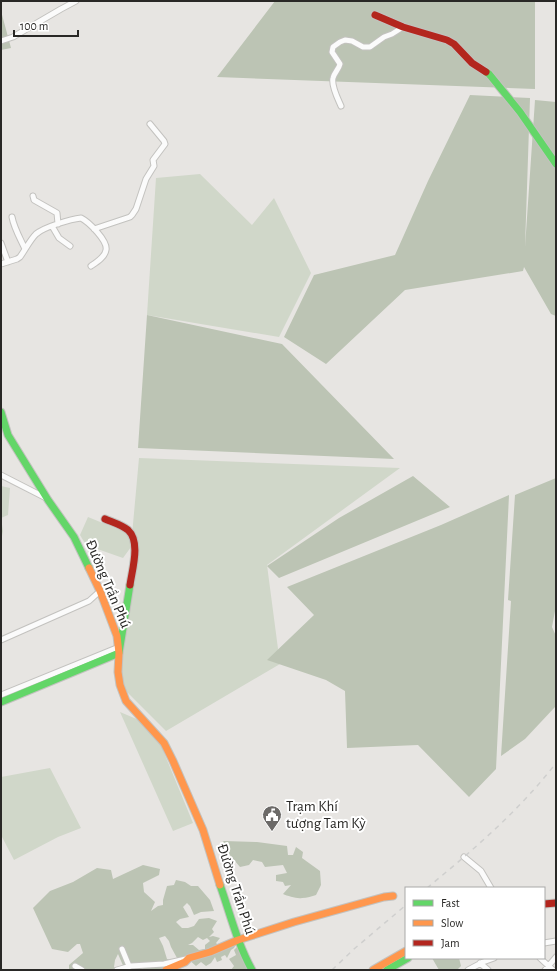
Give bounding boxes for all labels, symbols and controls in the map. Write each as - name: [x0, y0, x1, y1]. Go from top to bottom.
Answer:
- scale bar: [14, 12, 78, 38]
- text: 100 m: [20, 20, 48, 32]
- street label: Đường Trần Phú: [83, 538, 133, 631]
- place label: Trạm Khí tượng Tam Kỳ: [286, 799, 366, 831]
- public building icon: Trạm Khí tượng Tam Kỳ: [261, 804, 283, 832]
- street label: Đường Trần Phú: [214, 842, 258, 936]
- legend: [405, 887, 545, 959]
- text: Fast: [441, 897, 460, 909]
- text: Slow: [441, 917, 463, 929]
- text: Jam: [441, 937, 460, 949]

